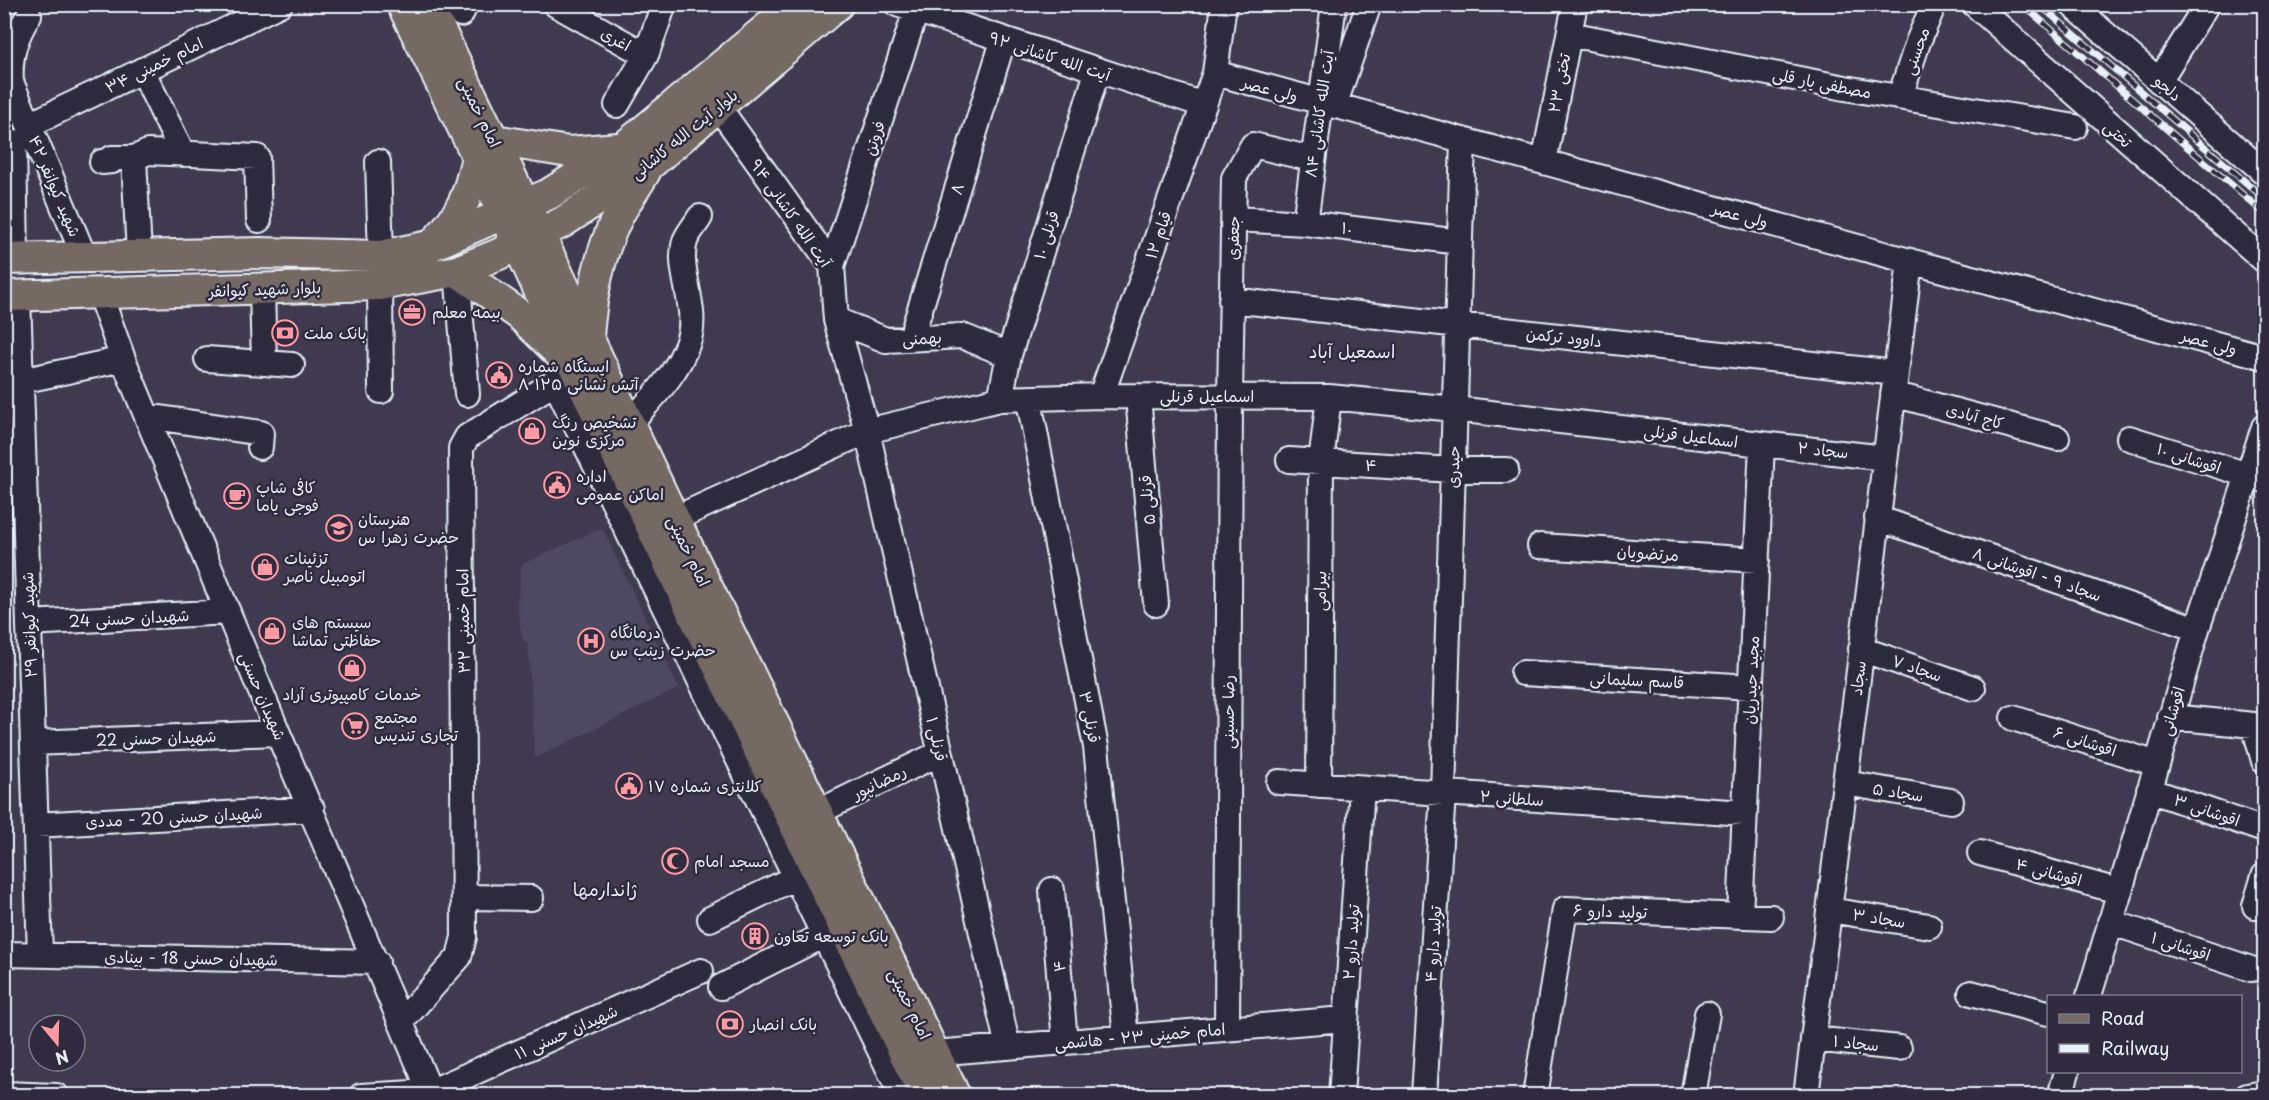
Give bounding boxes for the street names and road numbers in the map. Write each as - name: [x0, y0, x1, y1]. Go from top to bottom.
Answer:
- street label: اغری: [597, 20, 636, 56]
- street label: آیت الله کاشانی ۹۲: [987, 24, 1115, 86]
- street label: محسنی: [1895, 24, 1935, 78]
- street label: امام خمینی ۳۴: [100, 30, 208, 100]
- street label: آیت الله کاشانی ۸۴: [1297, 47, 1339, 179]
- street label: تختی ۲۳: [1540, 51, 1576, 115]
- street label: مصطفی یار قلی: [1771, 61, 1874, 103]
- street label: ولی عصر: [1237, 68, 1301, 107]
- street label: دلجو: [2149, 68, 2188, 106]
- street label: امام خمینی: [452, 72, 508, 152]
- street label: بلوار آیت الله کاشانی: [624, 82, 742, 184]
- street label: تختی: [2099, 114, 2139, 153]
- street label: فروتن: [856, 117, 890, 158]
- street label: شهید کیوانفر ۴۲: [24, 131, 88, 240]
- street label: آیت الله کاشانی ۹۴: [745, 153, 839, 272]
- street label: ۸: [943, 180, 969, 198]
- street label: ولی عصر: [1707, 194, 1771, 233]
- street label: قرنلی ۱۰: [1026, 207, 1064, 262]
- street label: ۱۲ قیام: [1138, 207, 1178, 263]
- street label: ۱۰: [1340, 214, 1354, 240]
- street label: جعفری: [1220, 216, 1244, 260]
- street label: بلوار شهید کیوانفر: [206, 274, 321, 302]
- street label: داوود ترکمن: [1525, 320, 1603, 352]
- street label: ولی عصر: [2176, 321, 2240, 360]
- street label: بهمنی: [901, 324, 942, 350]
- street label: اسماعیل قرنلی: [1160, 383, 1254, 407]
- street label: کاج آبادی: [1944, 396, 2007, 434]
- street label: اسماعیل قرنلی: [1643, 417, 1740, 453]
- street label: سجاد ۲: [1796, 434, 1850, 464]
- street label: اقوشانی ۱۰: [2154, 435, 2225, 479]
- street label: حیدری: [1439, 445, 1465, 489]
- street label: ۴: [1364, 452, 1378, 476]
- street label: قرنلی ۵: [1132, 474, 1160, 526]
- street label: امام خمینی: [661, 511, 717, 591]
- street label: مرتضویان: [1616, 538, 1680, 566]
- street label: سجاد ۹ - اقوشانی ۸: [1970, 540, 2105, 606]
- street label: امام خمینی ۳۲: [449, 568, 477, 674]
- street label: بیرامی: [1307, 571, 1331, 611]
- street label: شهید کیوانفر ۲۹: [14, 572, 42, 679]
- street label: شهیدان حسنی 24: [68, 602, 190, 632]
- street label: مجید حیدریان: [1736, 635, 1764, 725]
- street label: سجاد ۷: [1889, 647, 1946, 687]
- street label: شهیدان حسنی: [235, 648, 293, 744]
- street label: سجاد: [1843, 659, 1871, 697]
- street label: قاسم سلیمانی: [1589, 665, 1685, 695]
- street label: رضا حسینی: [1215, 675, 1239, 749]
- street label: اقوشانی: [2152, 683, 2190, 738]
- street label: قرنلی ۳: [1074, 689, 1108, 745]
- street label: قرنلی ۱: [921, 714, 955, 763]
- street label: اقوشانی ۶: [2051, 719, 2120, 762]
- street label: شهیدان حسنی 22: [95, 723, 217, 751]
- street label: رمضانپور: [846, 758, 910, 805]
- street label: سجاد ۵: [1871, 775, 1925, 807]
- street label: ۲ سلطانی: [1479, 783, 1545, 811]
- street label: اقوشانی ۳: [2171, 787, 2244, 832]
- street label: شهیدان حسنی 20 - مددی: [85, 799, 263, 833]
- street label: اقوشانی ۴: [2014, 851, 2085, 891]
- street label: تولید دارو ۶: [1572, 897, 1648, 923]
- street label: سجاد ۳: [1851, 901, 1907, 933]
- street label: تولید دارو ۲: [1335, 903, 1365, 981]
- street label: تولید دارو ۴: [1417, 904, 1447, 983]
- street label: اقوشانی ۱: [2148, 924, 2214, 966]
- street label: شهیدان حسنی 18 - بینادی: [104, 943, 278, 971]
- street label: ۴: [1046, 959, 1070, 973]
- street label: امام خمینی: [882, 964, 938, 1044]
- street label: شهیدان حسنی ۱۱: [510, 998, 621, 1065]
- street label: امام خمینی ۲۳ - هاشمی: [1053, 1016, 1227, 1056]
- street label: سجاد ۱: [1832, 1028, 1880, 1056]

